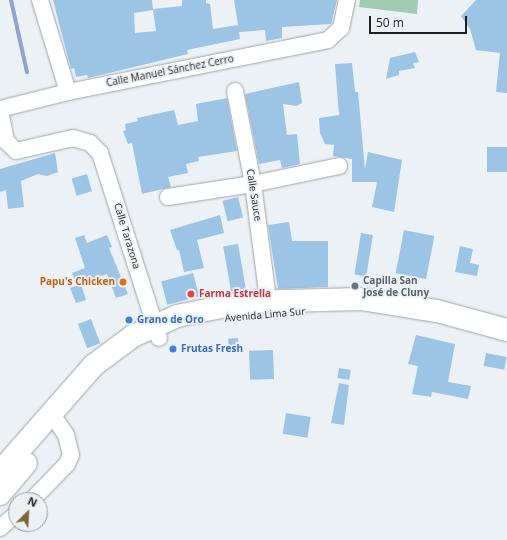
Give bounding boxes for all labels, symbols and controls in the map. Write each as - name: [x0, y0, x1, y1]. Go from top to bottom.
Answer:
- scale bar: [371, 8, 469, 34]
- text: 50 m: [376, 14, 404, 31]
- street label: Calle Manuel Sánchez Cerro: [105, 53, 235, 89]
- street label: Calle Sauce: [244, 168, 264, 222]
- street label: Calle Tarazona: [111, 202, 143, 270]
- place label: Capilla San José de Cluny: [363, 274, 429, 298]
- place label: Papu's Chicken: [40, 276, 115, 288]
- marker: Papu's Chicken: [118, 277, 128, 287]
- marker: Capilla San José de Cluny: [350, 281, 360, 291]
- place label: Farma Estrella: [199, 288, 271, 300]
- marker: Farma Estrella: [186, 289, 196, 299]
- street label: Avenida Lima Sur: [224, 306, 306, 324]
- place label: Grano de Oro: [137, 314, 204, 326]
- marker: Grano de Oro: [124, 315, 134, 325]
- place label: Frutas Fresh: [181, 343, 243, 355]
- marker: Frutas Fresh: [168, 344, 178, 354]
- north arrow: [8, 492, 48, 532]
- text: N: [26, 493, 40, 510]

